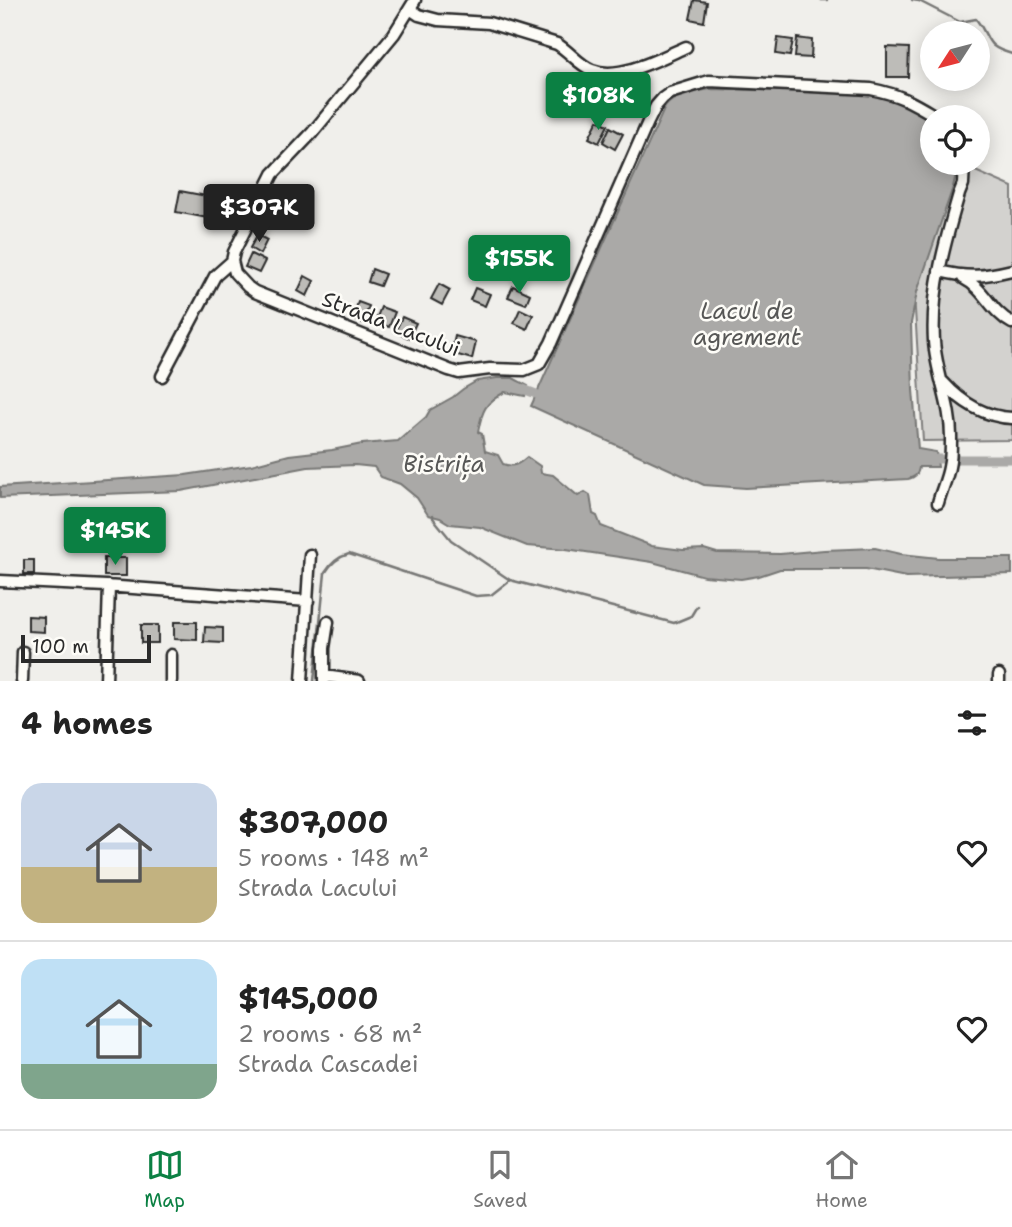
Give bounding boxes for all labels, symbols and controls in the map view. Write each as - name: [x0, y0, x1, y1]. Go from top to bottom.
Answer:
- north arrow: [920, 21, 990, 91]
- map controls: [920, 21, 990, 175]
- pin: $108K: [549, 72, 647, 132]
- text: $108K: [562, 80, 634, 110]
- button: locate: [920, 105, 990, 175]
- pin: $307K: [210, 184, 308, 244]
- text: $307K: [219, 192, 299, 222]
- pin: $155K: [470, 236, 568, 295]
- text: $155K: [484, 243, 554, 273]
- street label: Strada Lacului: [318, 285, 464, 363]
- water label: Lacul de agrement: [693, 296, 801, 352]
- water label: Bistrița: [403, 449, 485, 480]
- pin: $145K: [66, 508, 164, 567]
- text: $145K: [80, 515, 150, 545]
- scale bar: [21, 632, 150, 664]
- text: 100 m: [32, 634, 89, 659]
- text: 4 homes: [21, 703, 153, 744]
- icon: filters: [953, 704, 991, 742]
- text: $307,000: [238, 802, 389, 843]
- icon: home: [77, 811, 161, 895]
- icon: heart: [953, 834, 991, 872]
- text: 5 rooms · 148 m²: [238, 843, 429, 873]
- text: Strada Lacului: [238, 873, 398, 903]
- text: $145,000: [238, 978, 379, 1019]
- icon: home: [77, 987, 161, 1071]
- icon: heart: [953, 1010, 991, 1048]
- text: 2 rooms · 68 m²: [238, 1019, 422, 1049]
- text: Strada Cascadei: [238, 1049, 419, 1079]
- tab: Map: [144, 1146, 185, 1213]
- tab: Saved: [473, 1146, 527, 1213]
- tab: Home: [816, 1146, 868, 1213]

